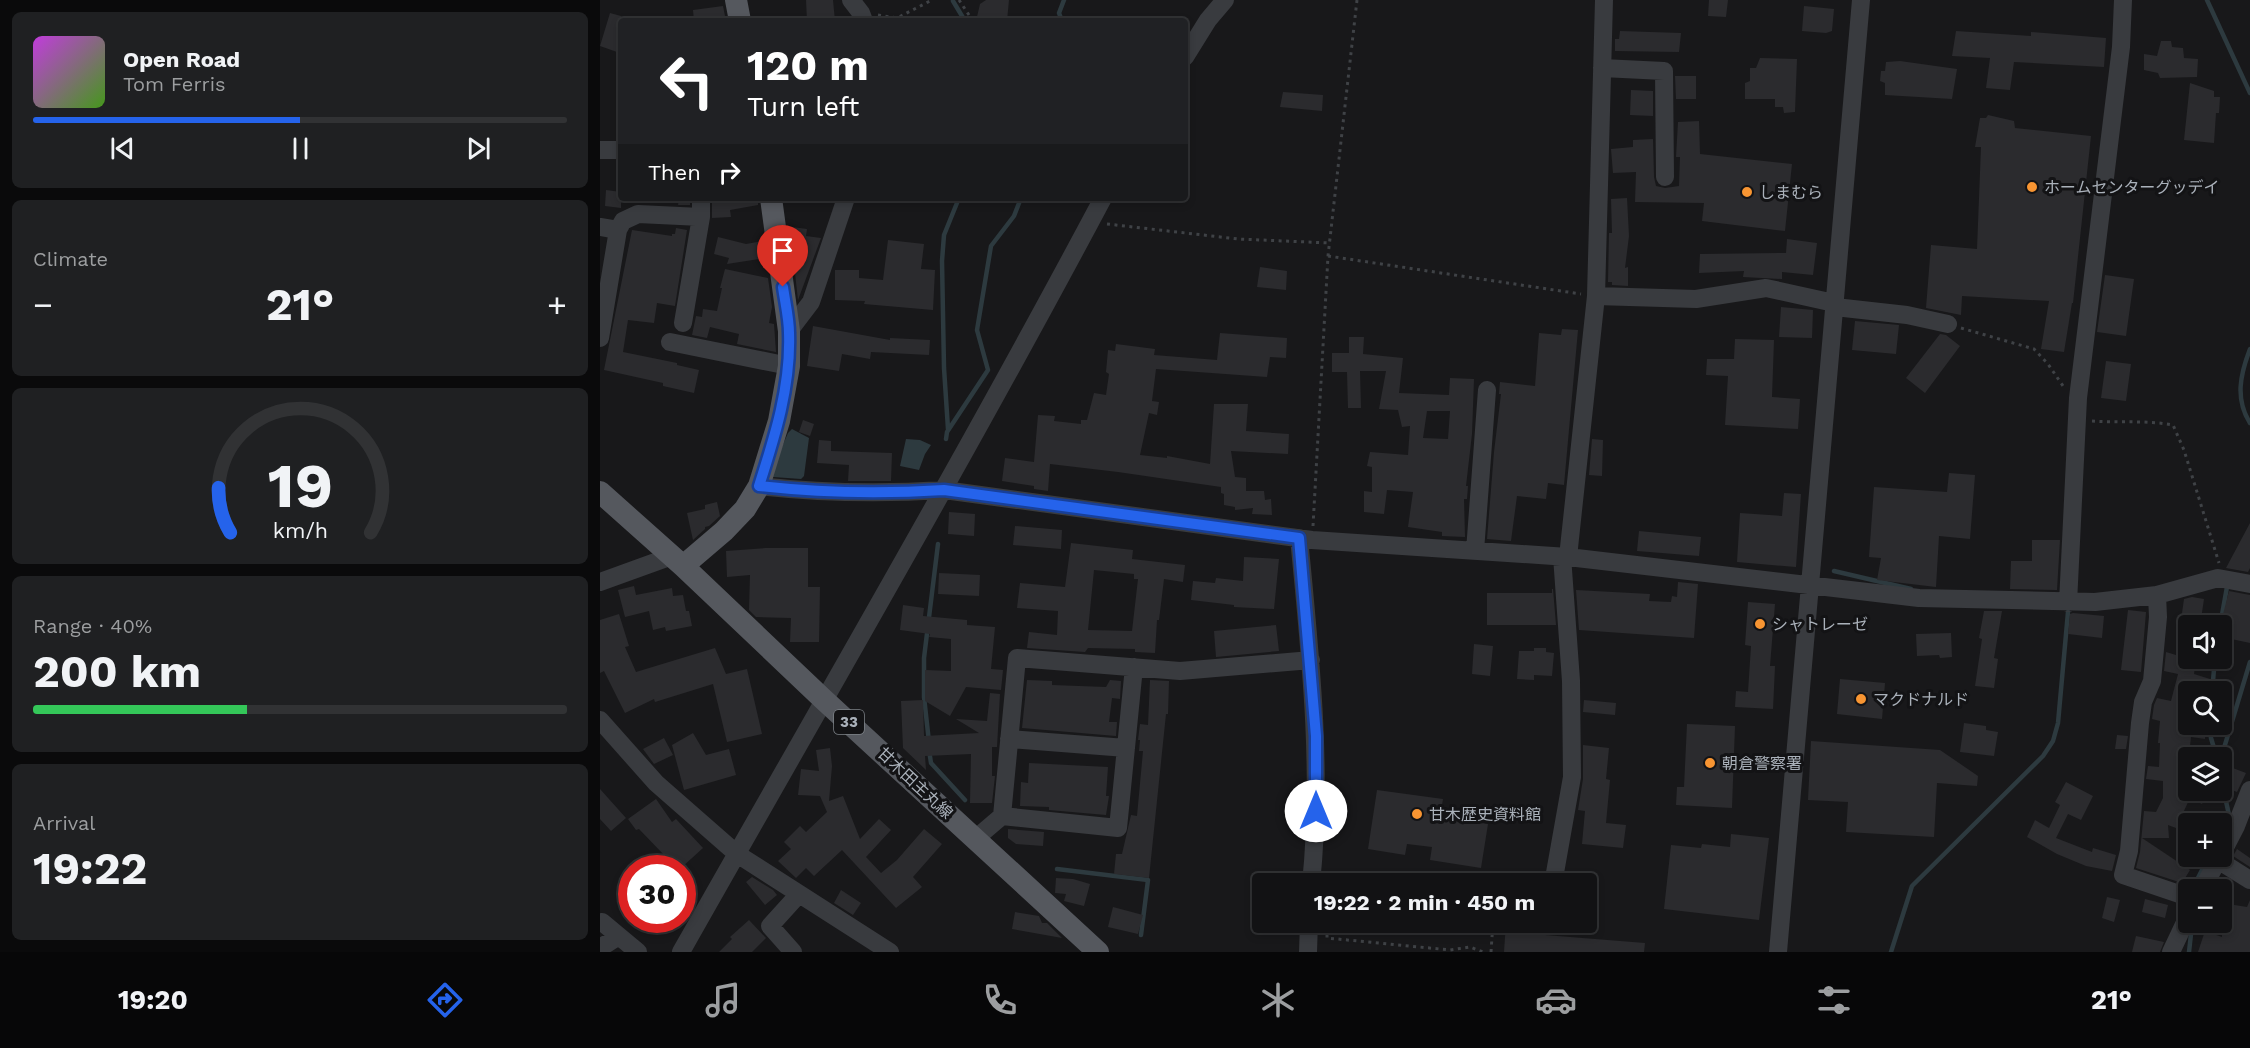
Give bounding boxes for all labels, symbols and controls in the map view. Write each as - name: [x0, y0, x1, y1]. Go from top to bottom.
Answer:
- text: 120 m: [747, 41, 869, 90]
- icon: left: [648, 42, 726, 120]
- text: Open Road: [123, 47, 240, 72]
- text: Tom Ferris: [123, 72, 226, 96]
- text: Turn left: [747, 91, 859, 123]
- icon: previous: [106, 132, 139, 165]
- icon: pause: [284, 132, 317, 165]
- icon: next: [462, 132, 495, 165]
- icon: right: [713, 156, 746, 189]
- text: Then: [648, 160, 701, 185]
- place label: ホームセンターグッデイ: [2044, 178, 2220, 197]
- marker: ホームセンターグッデイ: [2025, 180, 2039, 194]
- place label: しまむら: [1759, 183, 1823, 202]
- marker: しまむら: [1740, 185, 1754, 199]
- pin: [757, 225, 808, 287]
- icon: arrive: [766, 234, 799, 267]
- text: Climate: [33, 247, 108, 271]
- text: 21°: [266, 278, 334, 331]
- text: −: [33, 285, 53, 324]
- text: +: [547, 285, 567, 324]
- text: 19: [267, 449, 333, 522]
- text: km/h: [272, 518, 328, 543]
- text: Range · 40%: [33, 614, 152, 638]
- place label: シャトレーゼ: [1772, 615, 1868, 634]
- map controls: [2178, 615, 2232, 933]
- button: sound: [2178, 615, 2232, 669]
- marker: シャトレーゼ: [1753, 617, 1767, 631]
- text: 200 km: [33, 645, 201, 698]
- button: search: [2178, 681, 2232, 735]
- place label: マクドナルド: [1873, 690, 1969, 709]
- marker: マクドナルド: [1854, 692, 1868, 706]
- road number: 33: [834, 710, 864, 734]
- street label: 甘木田主丸線: [873, 743, 957, 823]
- button: layers: [2178, 747, 2232, 801]
- place label: 朝倉警察署: [1722, 754, 1802, 773]
- marker: 朝倉警察署: [1703, 756, 1717, 770]
- position arrow: [1284, 779, 1348, 843]
- place label: 甘木歴史資料館: [1429, 805, 1541, 824]
- marker: 甘木歴史資料館: [1410, 807, 1424, 821]
- text: Arrival: [33, 811, 95, 835]
- button: +: [2178, 813, 2232, 867]
- text: 19:22: [33, 842, 147, 895]
- speed limit sign: 30: [618, 855, 696, 933]
- button: −: [2178, 879, 2232, 933]
- text: 19:22 · 2 min · 450 m: [1314, 890, 1535, 915]
- icon: directions: [424, 979, 466, 1021]
- icon: music: [702, 979, 744, 1021]
- icon: phone: [979, 979, 1021, 1021]
- icon: climate: [1257, 979, 1299, 1021]
- icon: car: [1535, 979, 1577, 1021]
- icon: filters: [1813, 979, 1855, 1021]
- text: 19:20: [118, 984, 188, 1016]
- text: 21°: [2091, 984, 2132, 1016]

